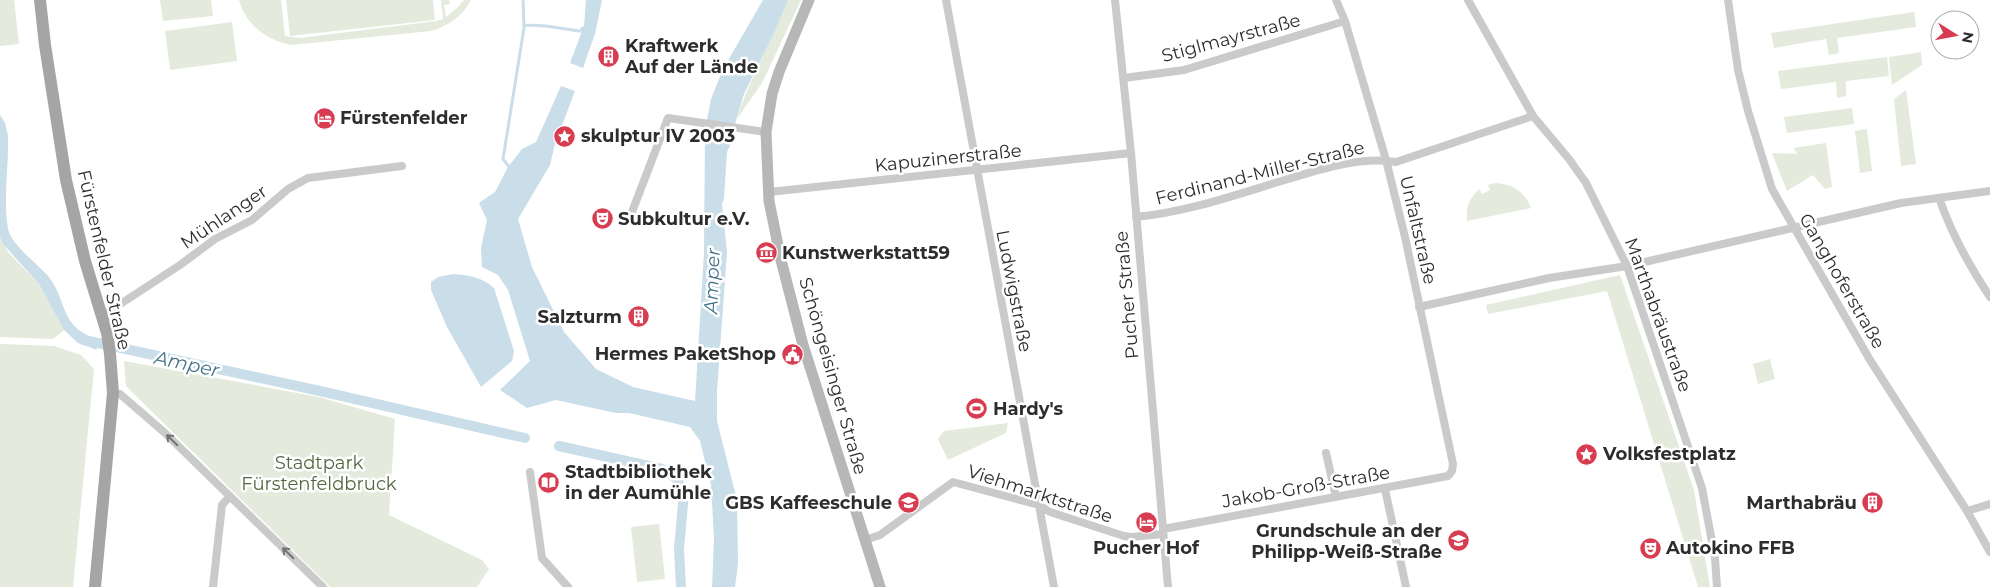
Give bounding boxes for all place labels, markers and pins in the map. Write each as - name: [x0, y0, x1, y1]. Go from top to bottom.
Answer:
- place label: Kraftwerk Auf der Lände: [624, 35, 758, 78]
- building icon: Kraftwerk Auf der Lände: [597, 44, 621, 68]
- hotel icon: Fürstenfelder: [312, 106, 336, 130]
- place label: Fürstenfelder: [340, 107, 468, 129]
- place icon: skulptur IV 2003: [553, 124, 577, 148]
- place label: skulptur IV 2003: [581, 125, 735, 147]
- theatre icon: Subkultur e.V.: [590, 207, 614, 231]
- place label: Subkultur e.V.: [618, 208, 750, 230]
- museum icon: Kunstwerkstatt59: [754, 241, 778, 265]
- place label: Kunstwerkstatt59: [782, 242, 950, 264]
- building icon: Salzturm: [626, 305, 650, 329]
- place label: Salzturm: [537, 306, 622, 328]
- public building icon: Hermes PaketShop: [780, 342, 804, 366]
- place label: Hermes PaketShop: [595, 343, 776, 365]
- sports icon: Hardy's: [965, 397, 989, 421]
- place label: Hardy's: [993, 398, 1064, 420]
- place icon: Volksfestplatz: [1575, 442, 1599, 466]
- place label: Volksfestplatz: [1602, 443, 1736, 465]
- place label: Stadtbibliothek in der Aumühle: [565, 461, 712, 504]
- library icon: Stadtbibliothek in der Aumühle: [537, 470, 561, 494]
- school or university icon: GBS Kaffeeschule: [896, 491, 920, 515]
- building icon: Marthabräu: [1861, 491, 1885, 515]
- place label: GBS Kaffeeschule: [725, 492, 892, 514]
- place label: Marthabräu: [1746, 492, 1857, 514]
- hotel icon: Pucher Hof: [1134, 511, 1158, 535]
- place label: Grundschule an der Philipp-Weiß-Straße: [1251, 520, 1442, 563]
- school or university icon: Grundschule an der Philipp-Weiß-Straße: [1446, 529, 1470, 553]
- theatre icon: Autokino FFB: [1638, 536, 1662, 560]
- place label: Pucher Hof: [1093, 537, 1200, 559]
- place label: Autokino FFB: [1665, 537, 1795, 559]

